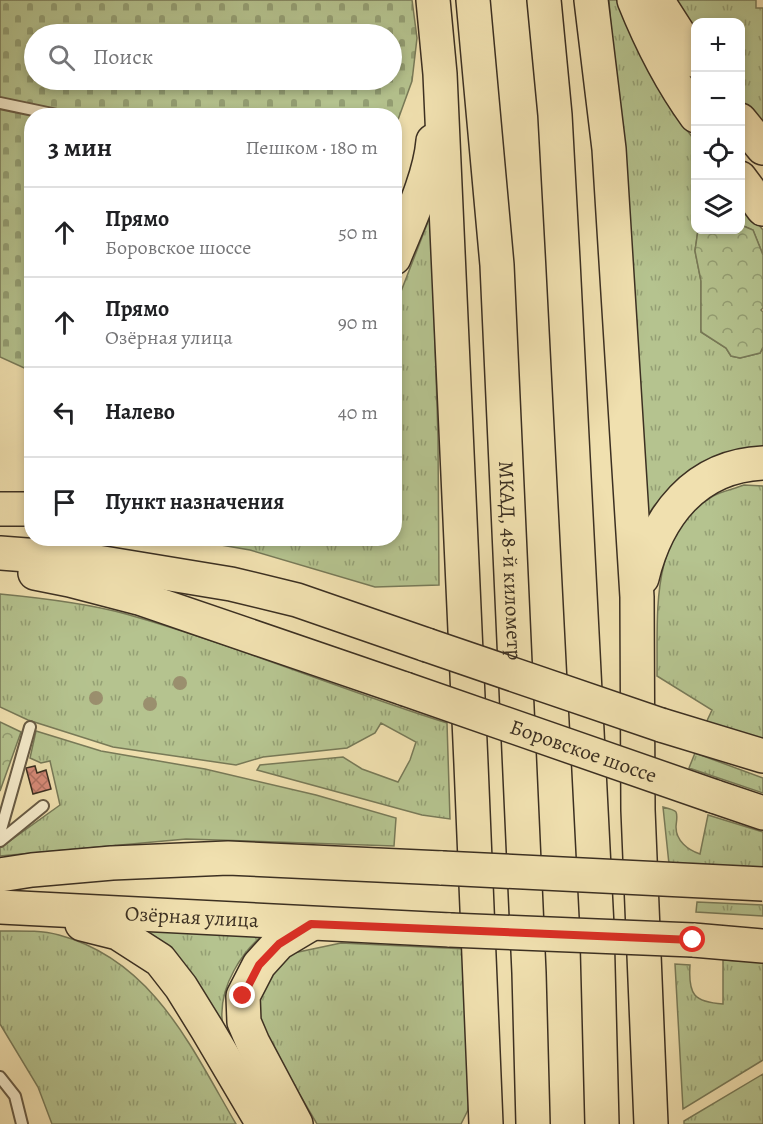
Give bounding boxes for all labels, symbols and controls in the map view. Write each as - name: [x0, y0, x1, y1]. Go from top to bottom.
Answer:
- map controls: [691, 18, 745, 234]
- button: +: [691, 18, 745, 72]
- search box: [24, 24, 402, 90]
- icon: search: [45, 41, 78, 74]
- text: Поиск: [93, 42, 153, 72]
- button: −: [691, 72, 745, 126]
- button: locate: [691, 126, 745, 180]
- text: 3 мин: [48, 130, 112, 165]
- text: Пешком · 180 m: [246, 134, 378, 161]
- button: layers: [691, 180, 745, 234]
- text: Прямо: [105, 204, 169, 234]
- icon: ahead: [48, 216, 81, 249]
- text: 50 m: [338, 219, 378, 246]
- text: Боровское шоссе: [105, 234, 251, 261]
- text: Прямо: [105, 294, 169, 324]
- icon: ahead: [48, 306, 81, 339]
- text: 90 m: [338, 309, 378, 336]
- text: Озёрная улица: [105, 324, 233, 351]
- icon: left: [48, 396, 81, 429]
- text: Налево: [105, 397, 175, 427]
- text: 40 m: [338, 399, 378, 426]
- street label: МКАД, 48-й километр: [492, 460, 529, 661]
- icon: arrive: [48, 486, 81, 519]
- text: Пункт назначения: [105, 487, 284, 517]
- street label: Боровское шоссе: [506, 713, 661, 789]
- street label: Озёрная улица: [124, 899, 260, 934]
- route start: [679, 926, 705, 952]
- route end: [229, 982, 255, 1008]

